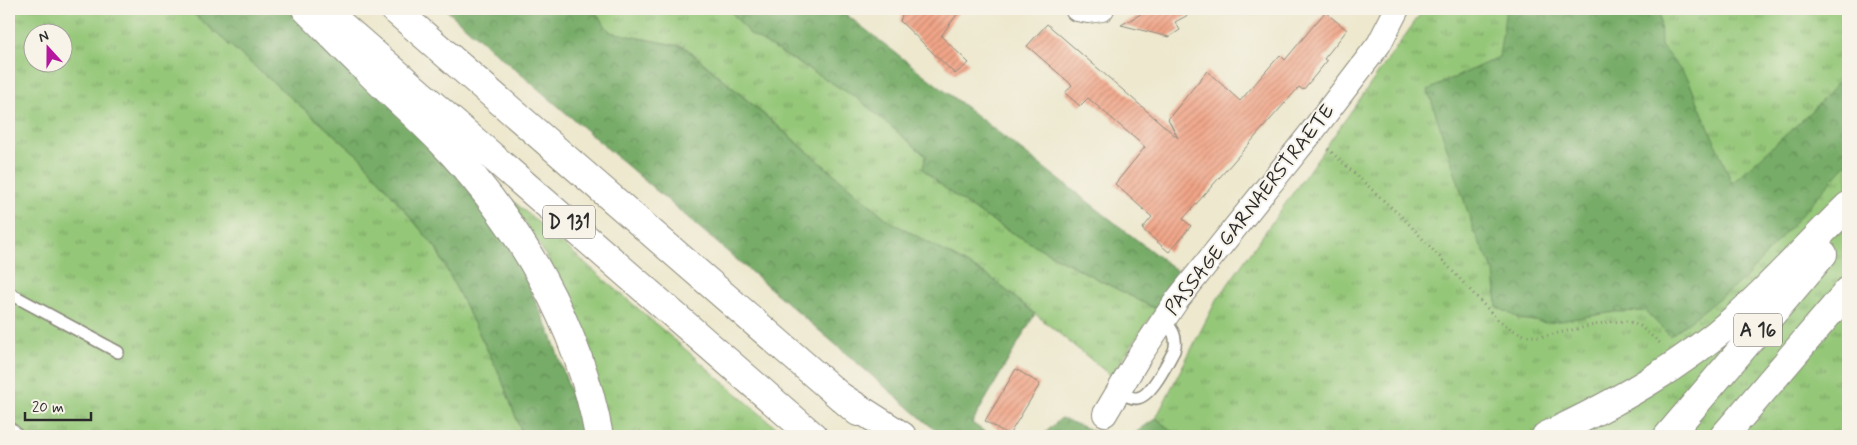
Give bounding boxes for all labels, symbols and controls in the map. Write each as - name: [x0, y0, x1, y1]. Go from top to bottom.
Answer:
- north arrow: [22, 22, 72, 72]
- text: N: [36, 27, 51, 47]
- street label: PASSAGE GARNAERSTRAETE: [1159, 99, 1341, 321]
- road number: D 131: [543, 206, 595, 238]
- road number: A 16: [1734, 314, 1782, 346]
- scale bar: [25, 390, 91, 422]
- text: 20 m: [32, 398, 64, 418]

